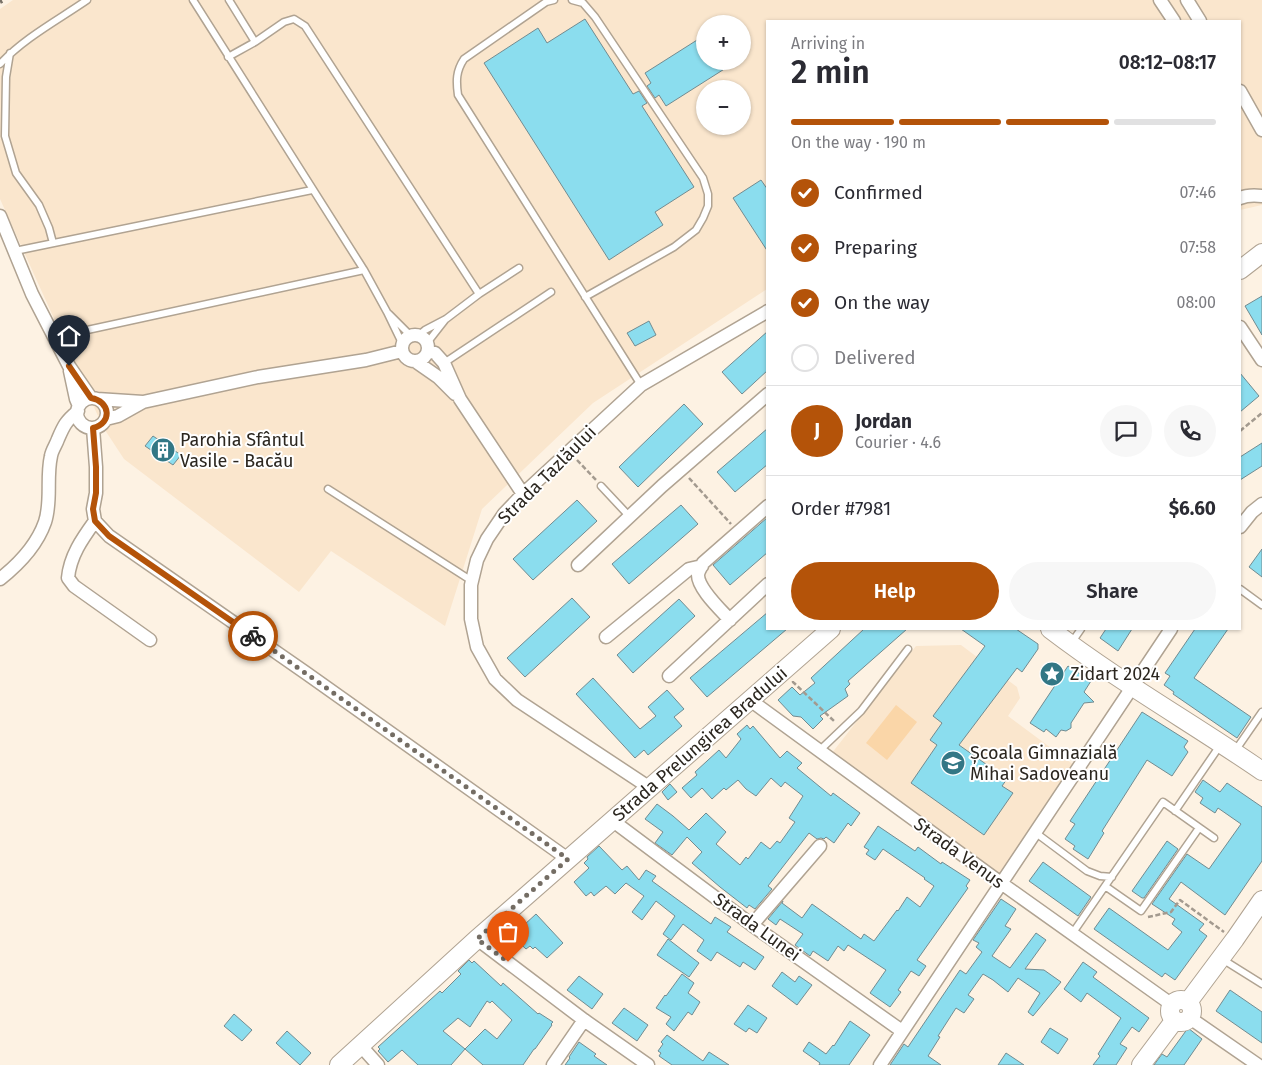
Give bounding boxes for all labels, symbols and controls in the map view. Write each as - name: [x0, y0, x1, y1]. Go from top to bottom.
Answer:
- map controls: [696, 15, 751, 135]
- button: +: [696, 15, 751, 70]
- text: Arriving in: [791, 34, 865, 53]
- text: 08:12–08:17: [1119, 51, 1216, 74]
- text: 2 min: [791, 53, 870, 91]
- button: −: [696, 80, 751, 135]
- text: On the way · 190 m: [791, 133, 926, 152]
- icon: check: [791, 179, 819, 207]
- text: Confirmed: [834, 181, 923, 204]
- text: 07:46: [1179, 183, 1216, 202]
- icon: check: [791, 234, 819, 262]
- text: Preparing: [834, 236, 917, 259]
- text: 07:58: [1180, 238, 1216, 257]
- icon: check: [791, 289, 819, 317]
- text: On the way: [834, 291, 930, 314]
- text: 08:00: [1177, 293, 1216, 312]
- pin: [48, 315, 90, 366]
- icon: home: [55, 322, 83, 350]
- text: Delivered: [834, 346, 916, 369]
- button: chat: [1100, 405, 1152, 457]
- button: phone: [1164, 405, 1216, 457]
- text: Jordan: [855, 410, 912, 433]
- text: J: [814, 419, 820, 442]
- street label: Strada Tazlăului: [493, 421, 601, 529]
- place label: Parohia Sfântul Vasile - Bacău: [180, 429, 304, 472]
- text: Courier · 4.6: [855, 433, 941, 452]
- building icon: Parohia Sfântul Vasile - Bacău: [150, 437, 176, 463]
- text: Order #7981: [791, 497, 891, 520]
- text: $6.60: [1169, 497, 1216, 520]
- button: Help: [791, 562, 999, 620]
- button: Share: [1009, 562, 1216, 620]
- courier: [228, 611, 278, 661]
- icon: bike: [239, 622, 267, 650]
- place icon: Zidart 2024: [1039, 661, 1065, 687]
- street label: Strada Prelungirea Bradului: [608, 662, 792, 826]
- place label: Zidart 2024: [1070, 663, 1160, 685]
- place label: Școala Gimnazială Mihai Sadoveanu: [970, 742, 1117, 785]
- school or university icon: Școala Gimnazială Mihai Sadoveanu: [940, 750, 966, 776]
- street label: Strada Venus: [909, 813, 1009, 893]
- street label: Strada Lunei: [709, 888, 805, 966]
- pin: [487, 911, 529, 962]
- icon: bag: [494, 918, 522, 946]

